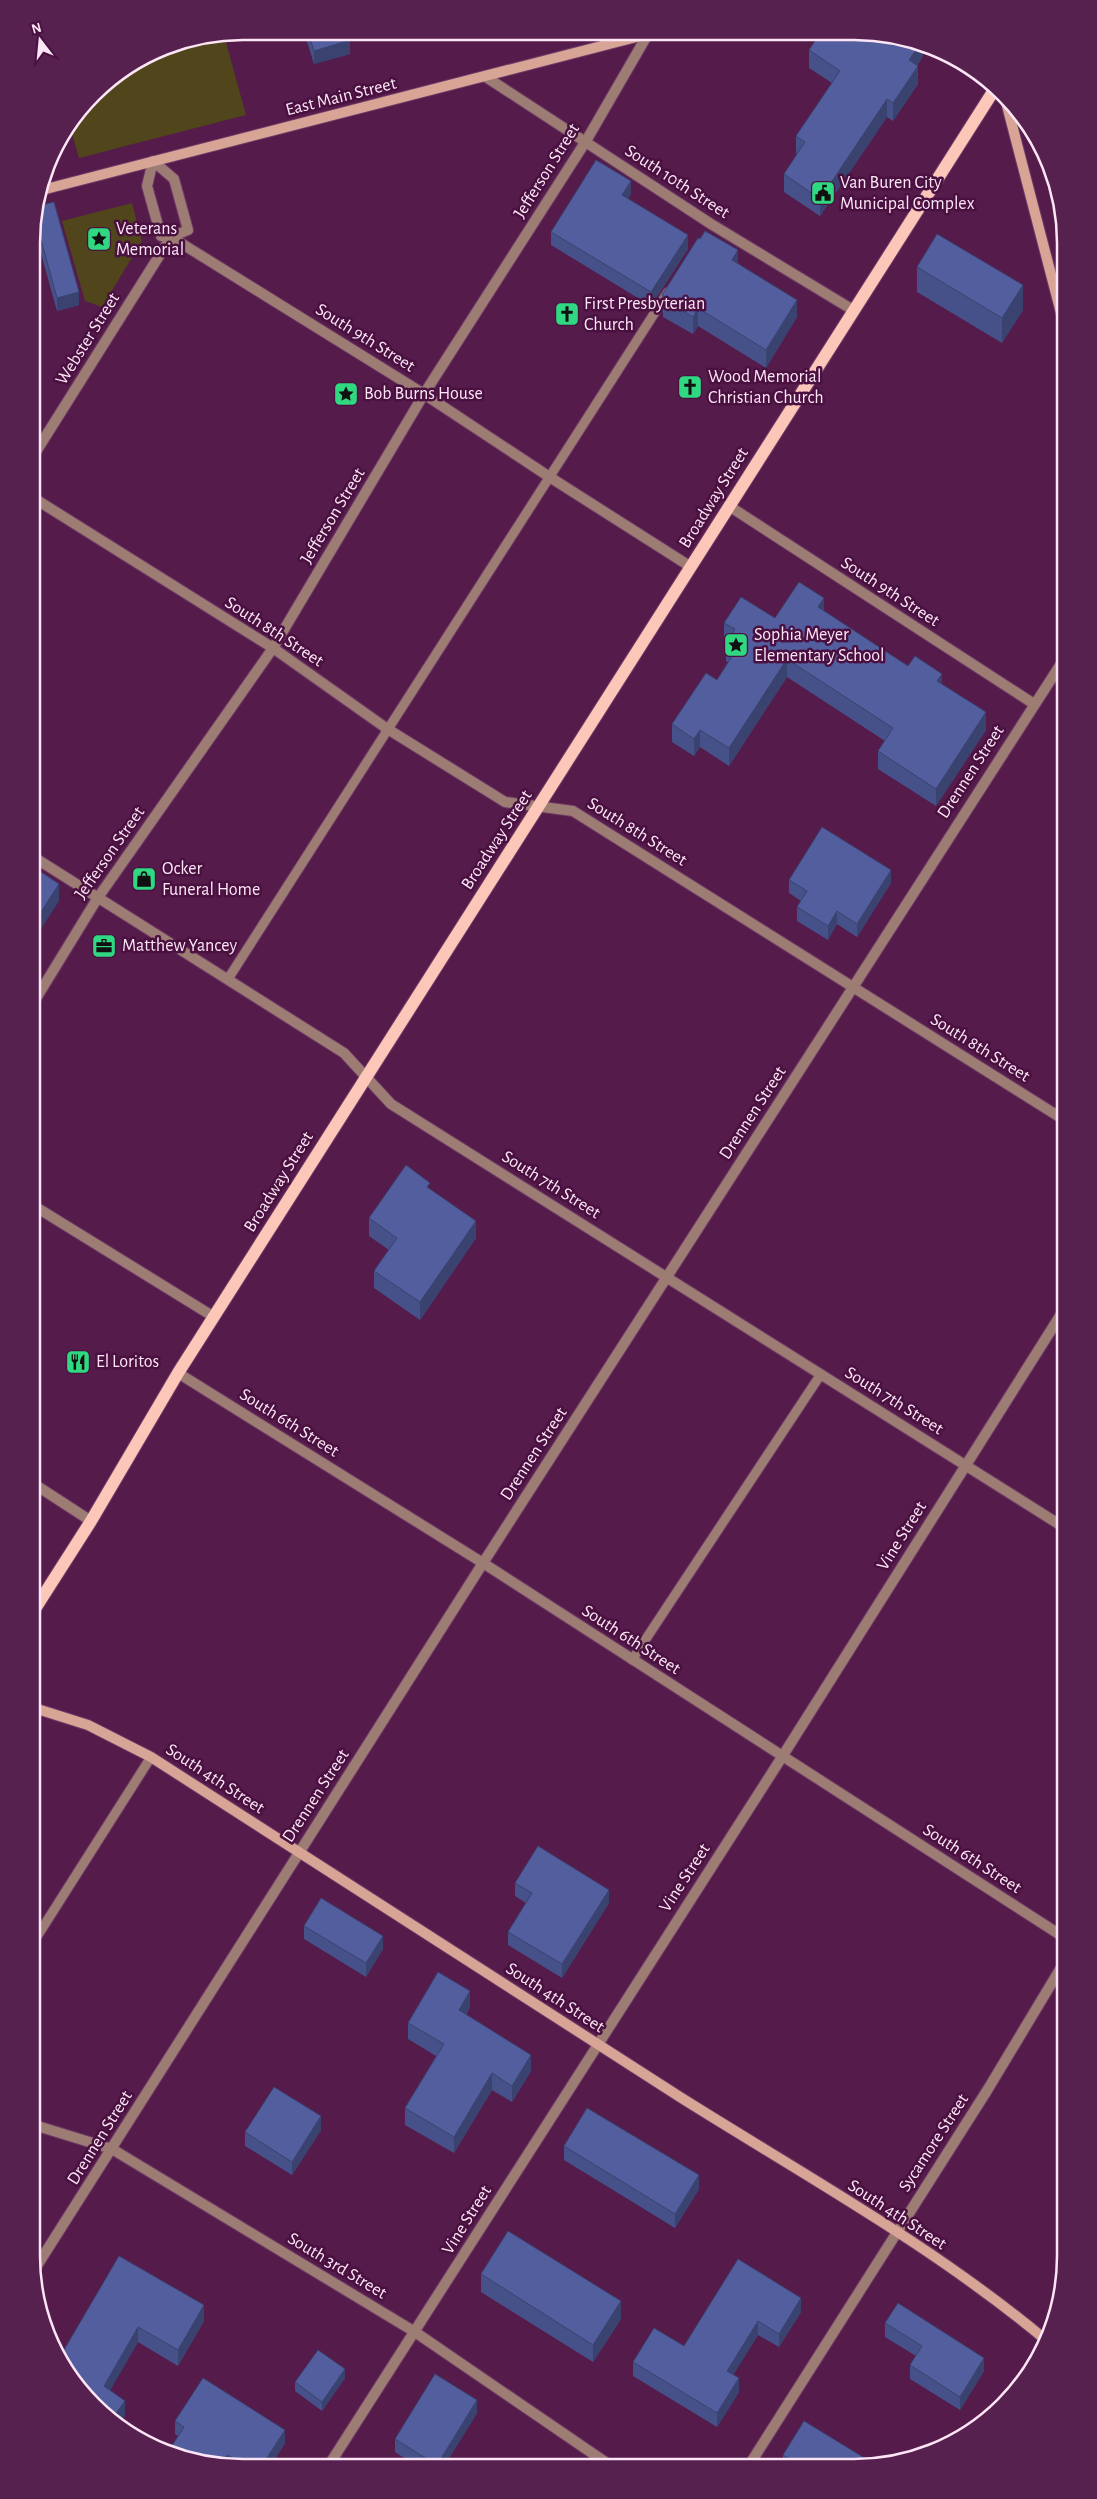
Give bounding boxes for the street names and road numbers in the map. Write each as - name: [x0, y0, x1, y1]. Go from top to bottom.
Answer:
- street label: East Main Street: [284, 74, 398, 119]
- street label: Jefferson Street: [511, 120, 583, 222]
- street label: South 10th Street: [622, 142, 733, 222]
- street label: Webster Street: [53, 290, 123, 388]
- street label: South 9th Street: [312, 300, 418, 376]
- street label: Broadway Street: [676, 444, 752, 551]
- street label: Jefferson Street: [297, 465, 369, 567]
- street label: South 9th Street: [838, 554, 943, 630]
- street label: South 8th Street: [222, 594, 327, 671]
- street label: Drennen Street: [934, 722, 1008, 822]
- street label: Broadway Street: [458, 787, 536, 893]
- street label: South 8th Street: [584, 794, 690, 870]
- street label: Jefferson Street: [72, 803, 149, 902]
- street label: South 8th Street: [927, 1010, 1033, 1086]
- street label: Drennen Street: [716, 1063, 790, 1163]
- street label: Broadway Street: [241, 1128, 317, 1235]
- street label: South 7th Street: [499, 1148, 604, 1222]
- street label: South 7th Street: [842, 1364, 947, 1438]
- street label: South 6th Street: [236, 1385, 342, 1461]
- street label: Drennen Street: [497, 1404, 571, 1504]
- street label: Vine Street: [874, 1498, 930, 1574]
- street label: South 6th Street: [579, 1602, 684, 1678]
- street label: South 4th Street: [163, 1741, 268, 1818]
- street label: Drennen Street: [279, 1746, 353, 1846]
- street label: South 6th Street: [920, 1821, 1025, 1897]
- street label: Vine Street: [656, 1840, 714, 1915]
- street label: South 4th Street: [503, 1960, 608, 2037]
- street label: Drennen Street: [64, 2088, 136, 2188]
- street label: Sycamore Street: [896, 2091, 972, 2195]
- street label: South 4th Street: [845, 2177, 950, 2254]
- street label: Vine Street: [439, 2182, 495, 2258]
- street label: South 3rd Street: [284, 2229, 390, 2303]

